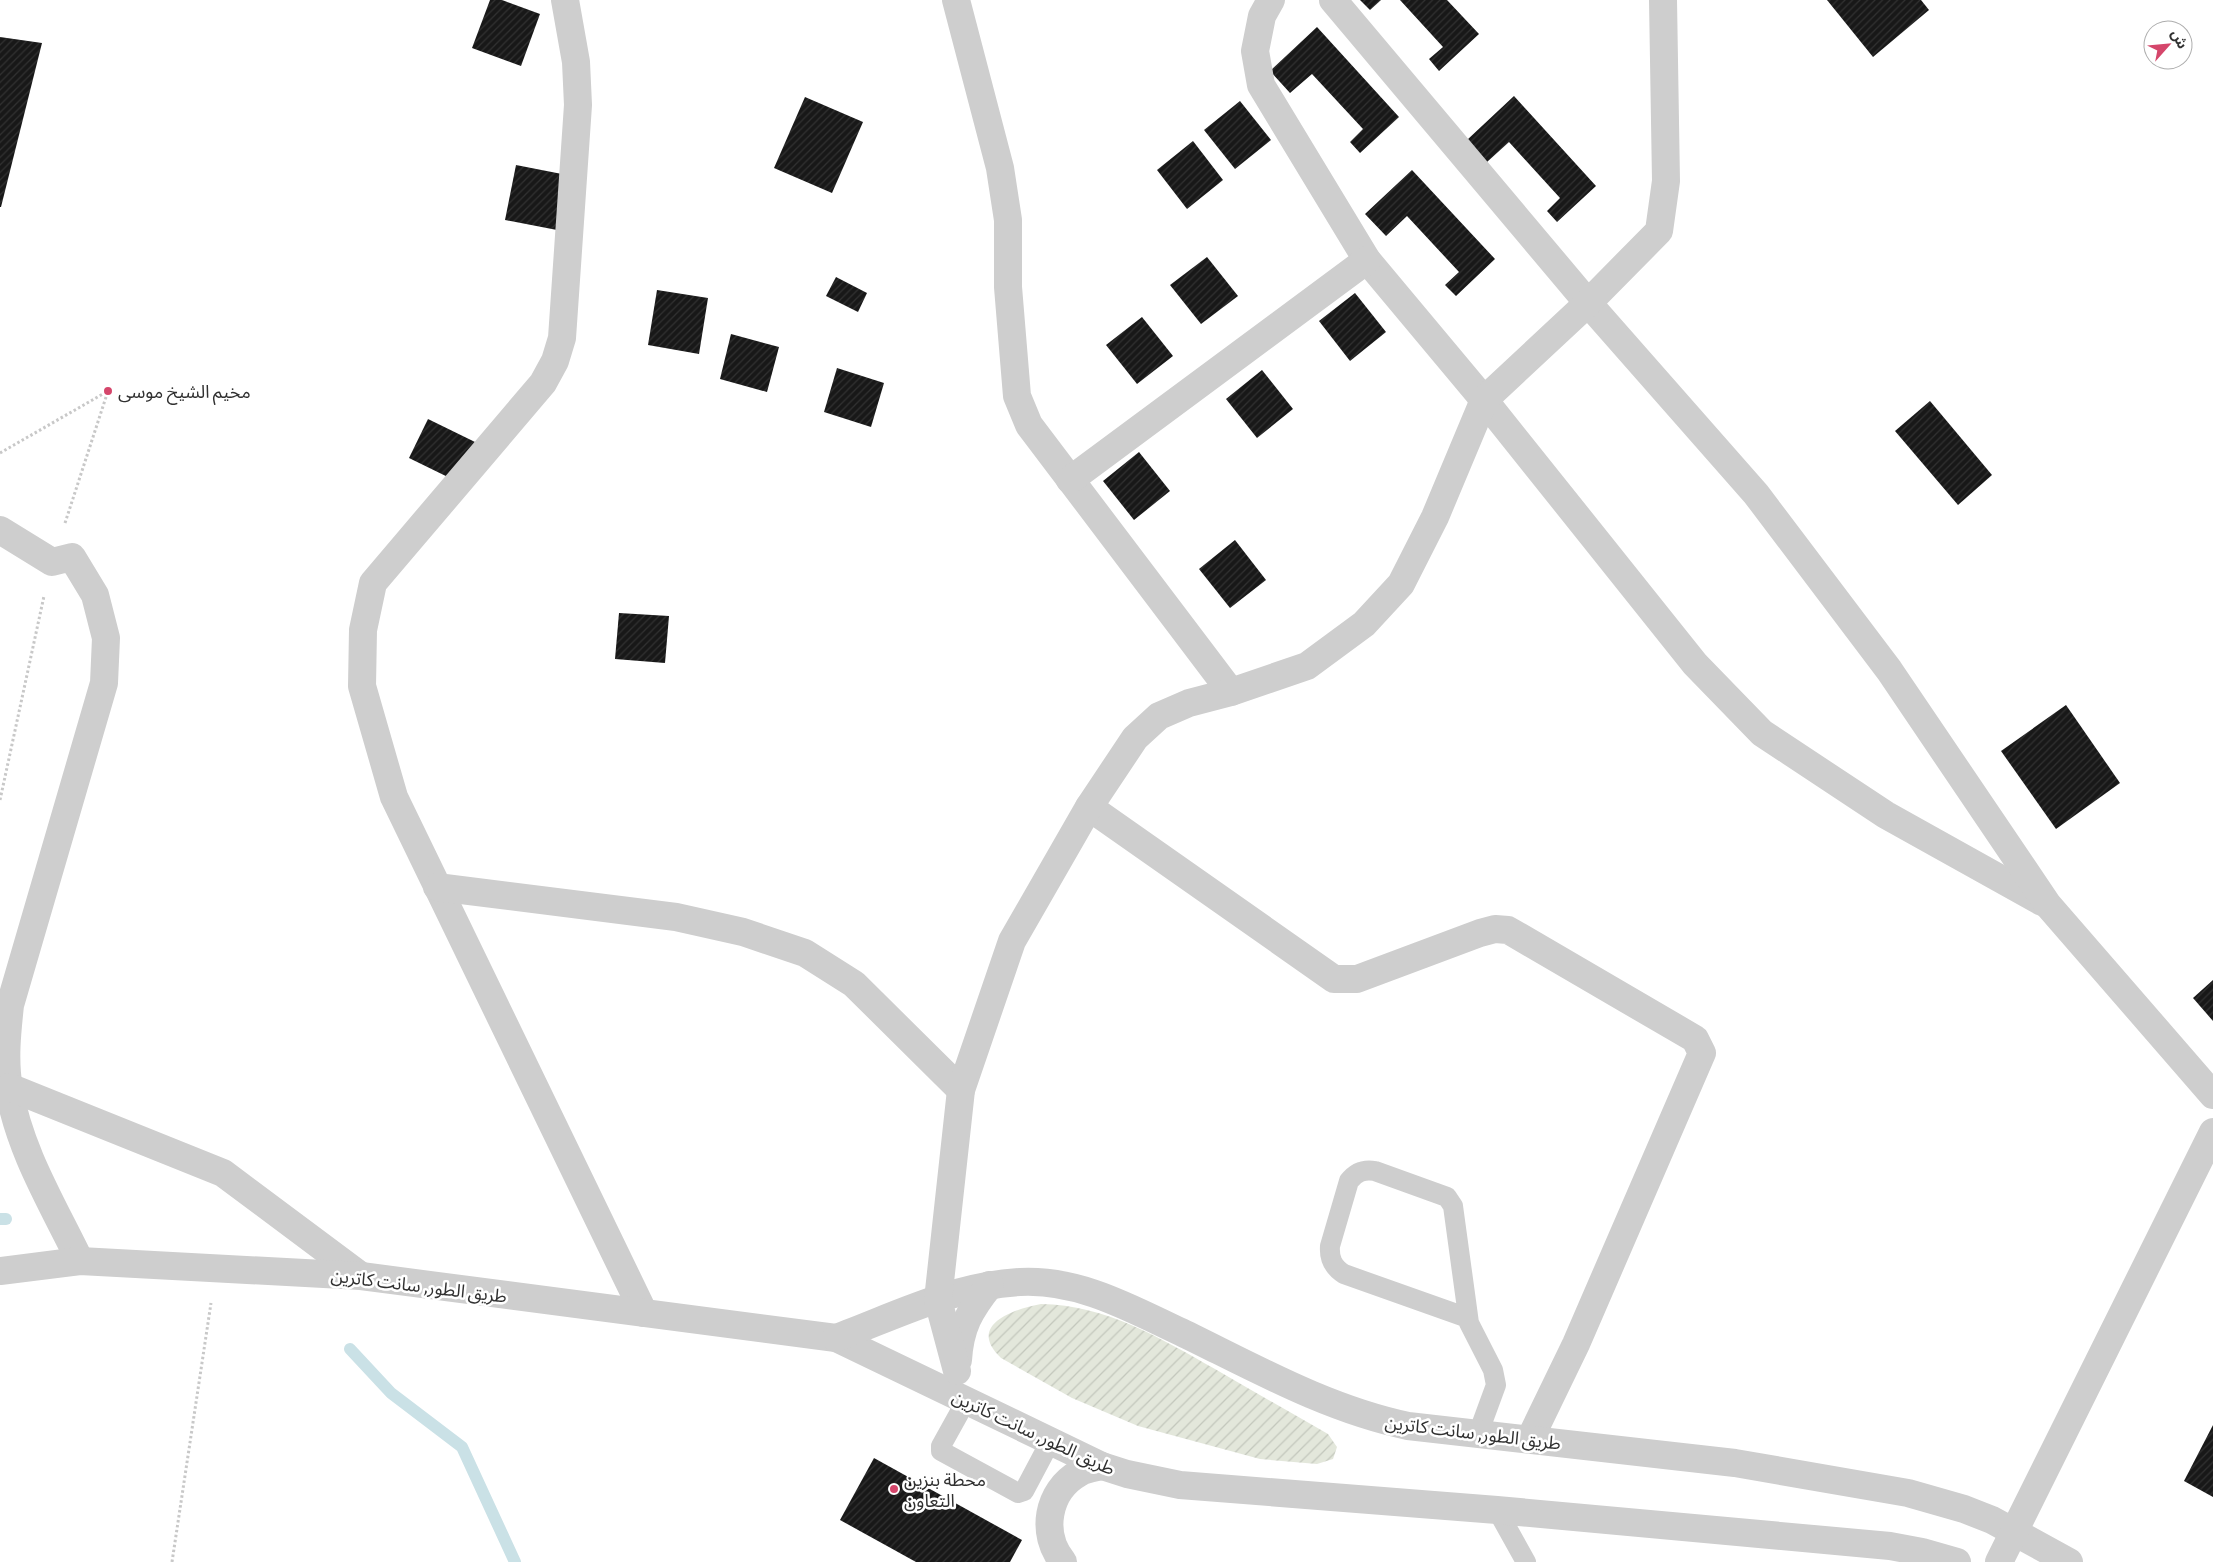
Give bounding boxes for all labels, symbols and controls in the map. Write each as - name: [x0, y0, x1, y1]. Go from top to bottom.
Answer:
- north arrow: [2143, 20, 2193, 70]
- text: ش: [2168, 26, 2192, 51]
- place label: مخيم الشيخ موسى: [118, 380, 251, 405]
- marker: مخيم الشيخ موسى: [102, 385, 114, 397]
- street label: طريق الطور, سانت كاترين: [330, 1263, 508, 1308]
- street label: طريق الطور, سانت كاترين: [949, 1385, 1119, 1480]
- street label: طريق الطور, سانت كاترين: [1384, 1410, 1562, 1455]
- place label: محطة بنزين التعاون: [904, 1468, 986, 1512]
- marker: محطة بنزين التعاون: [888, 1483, 900, 1495]

